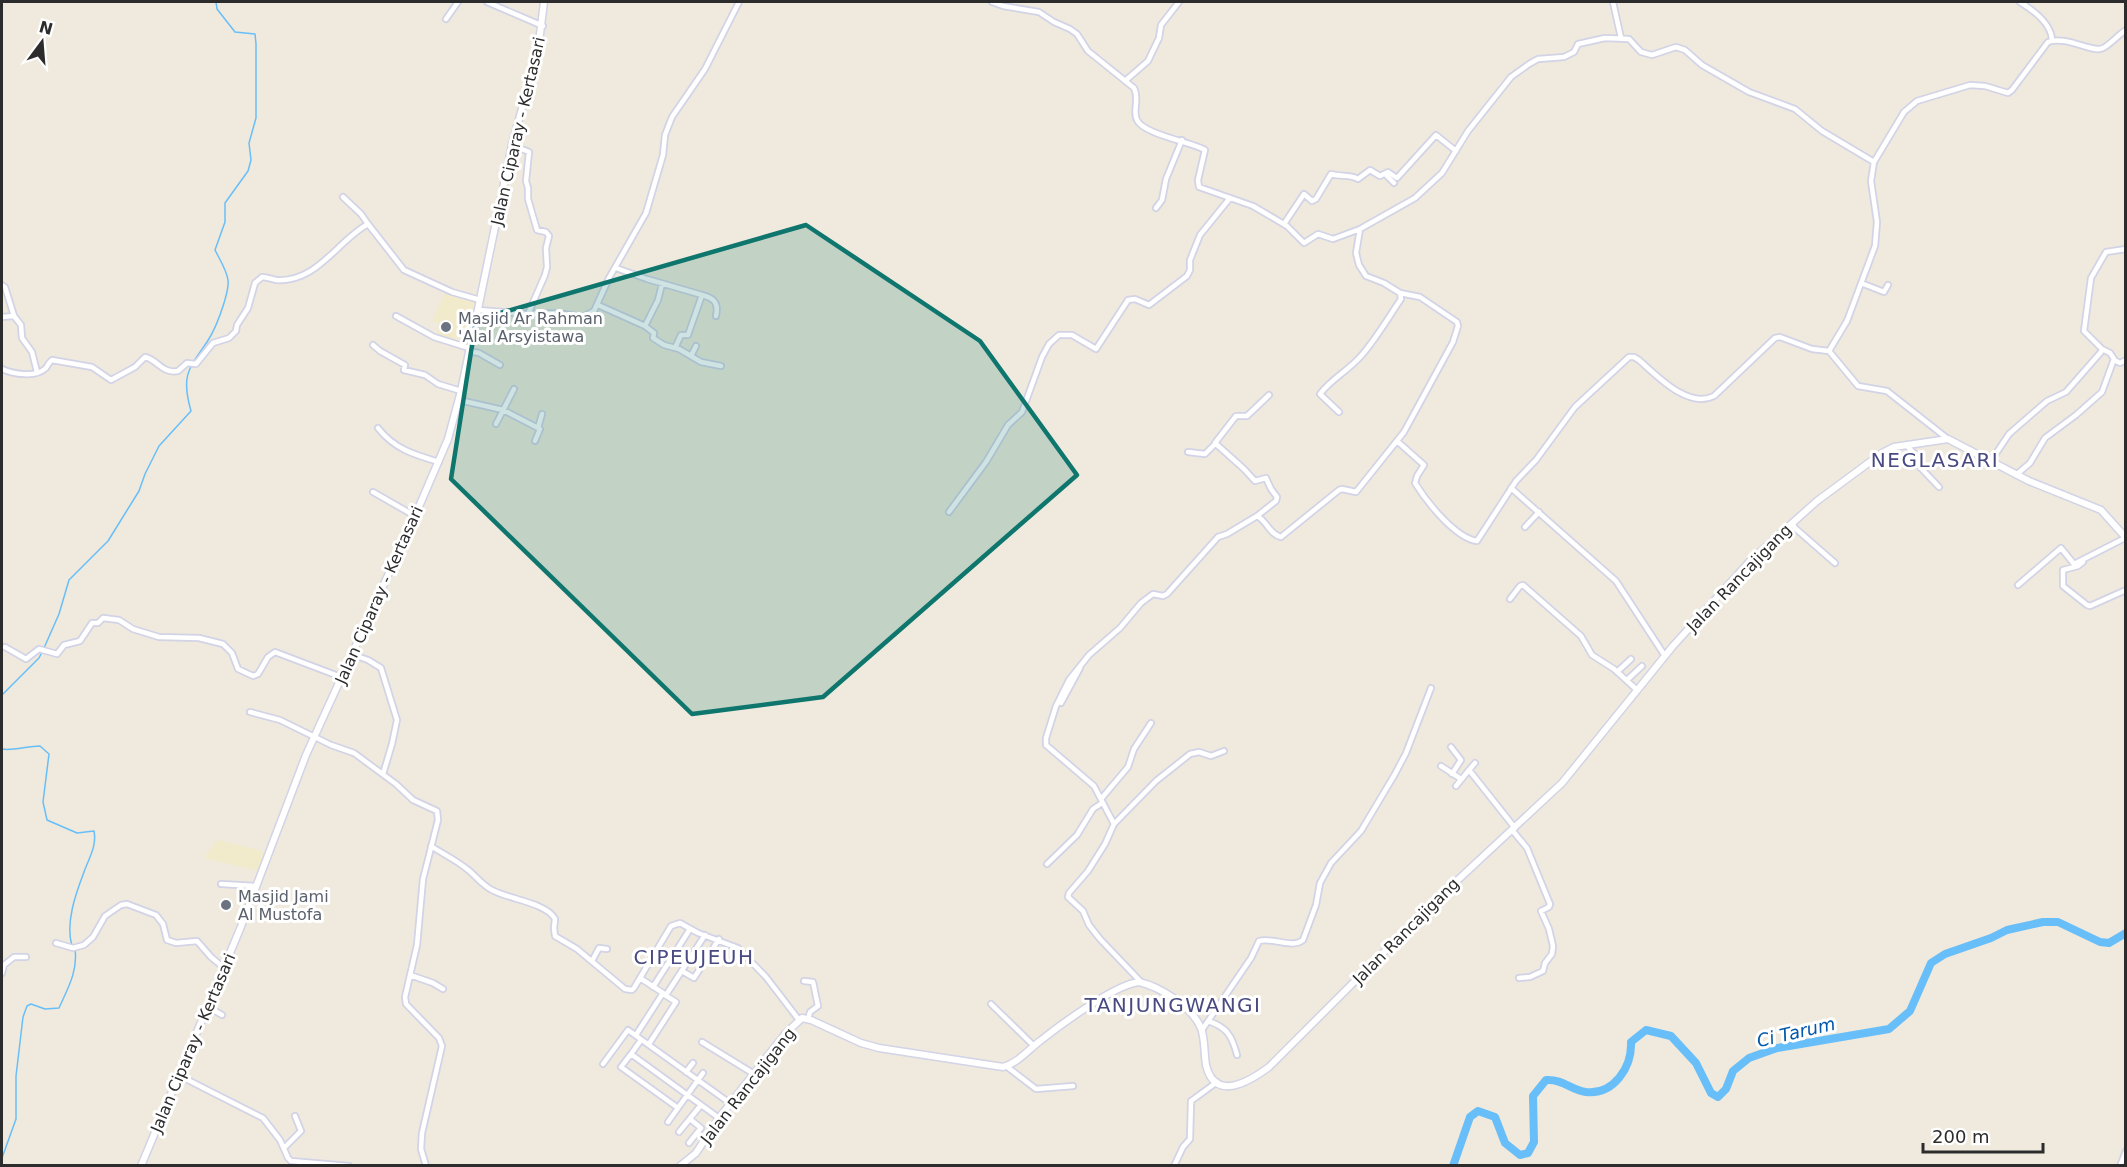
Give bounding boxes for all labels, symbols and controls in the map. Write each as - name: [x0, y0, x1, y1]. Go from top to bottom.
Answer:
- north arrow: [12, 12, 72, 72]
- text: N: [37, 17, 55, 39]
- street label: Jalan Ciparay - Kertasari: [487, 35, 549, 228]
- place label: Masjid Ar Rahman 'Alal Arsyistawa: [458, 309, 603, 346]
- marker: Masjid Ar Rahman 'Alal Arsyistawa: [439, 320, 453, 334]
- district label: NEGLASARI: [1871, 448, 1999, 472]
- street label: Jalan Ciparay - Kertasari: [331, 503, 427, 688]
- street label: Jalan Rancajigang: [1682, 520, 1795, 637]
- street label: Jalan Rancajigang: [1348, 874, 1463, 989]
- place label: Masjid Jami Al Mustofa: [238, 887, 329, 924]
- marker: Masjid Jami Al Mustofa: [219, 898, 233, 912]
- district label: CIPEUJEUH: [634, 945, 754, 969]
- street label: Jalan Ciparay - Kertasari: [146, 951, 239, 1136]
- district label: TANJUNGWANGI: [1083, 993, 1262, 1017]
- water label: Ci Tarum: [1755, 1013, 1837, 1051]
- street label: Jalan Rancajigang: [696, 1024, 799, 1149]
- scale bar: [1923, 1116, 2043, 1154]
- text: 200 m: [1932, 1126, 1990, 1147]

